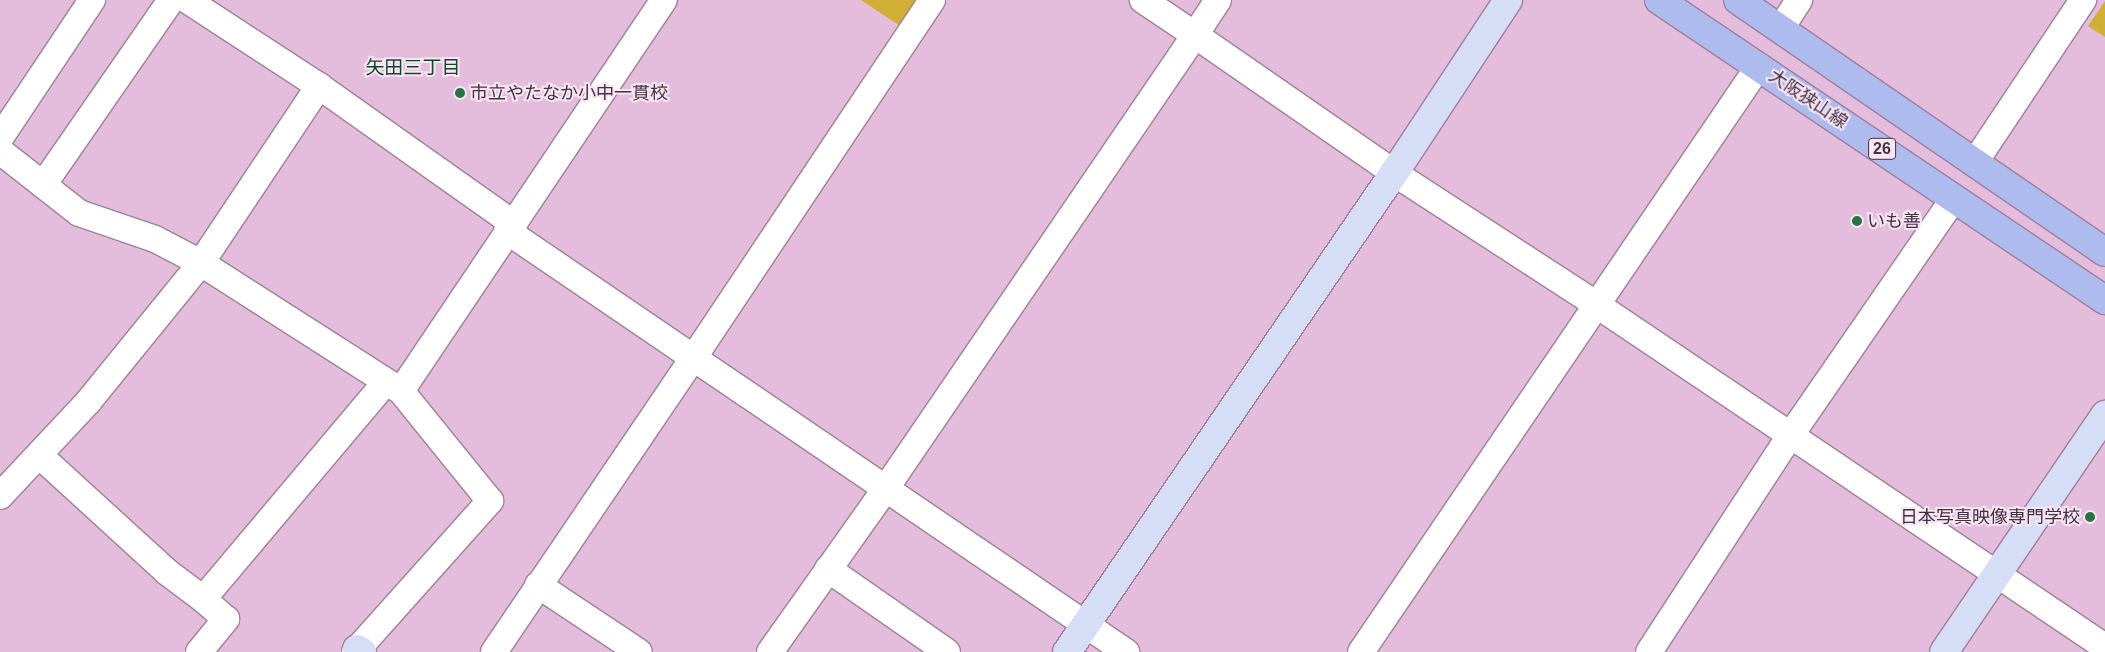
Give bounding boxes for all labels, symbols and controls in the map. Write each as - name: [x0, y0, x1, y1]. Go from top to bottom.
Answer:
- district label: 矢田三丁目: [366, 57, 460, 79]
- street label: 大阪狭山線: [1765, 65, 1851, 133]
- place label: 市立やたなか小中一貫校: [470, 82, 668, 104]
- marker: 市立やたなか小中一貫校: [454, 87, 466, 99]
- road number: 26: [1867, 136, 1897, 162]
- place label: いも善: [1867, 210, 1921, 232]
- marker: いも善: [1851, 215, 1863, 227]
- place label: 日本写真映像専門学校: [1900, 506, 2080, 528]
- marker: 日本写真映像専門学校: [2084, 511, 2096, 523]

